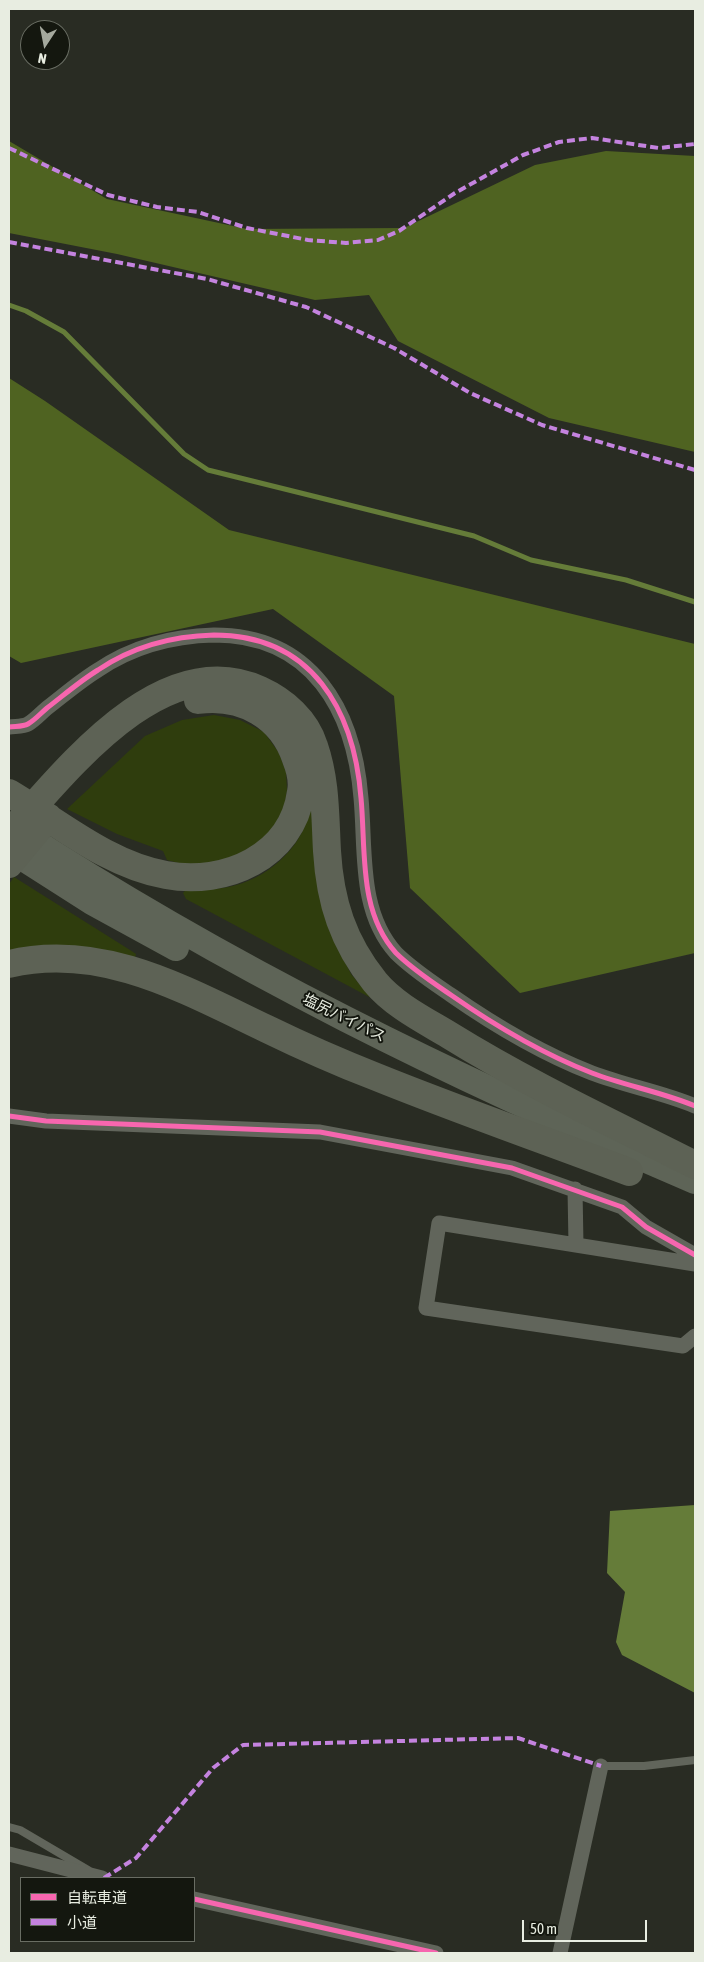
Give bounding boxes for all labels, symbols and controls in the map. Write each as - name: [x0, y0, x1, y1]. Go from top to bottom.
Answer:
- north arrow: [20, 20, 70, 70]
- text: N: [37, 50, 48, 67]
- street label: 塩尻バイパス: [300, 990, 388, 1046]
- legend: [20, 1877, 195, 1942]
- text: 自転車道: [67, 1889, 127, 1906]
- scale bar: [524, 1910, 649, 1942]
- text: 小道: [67, 1914, 97, 1931]
- text: 50 m: [530, 1920, 557, 1937]

